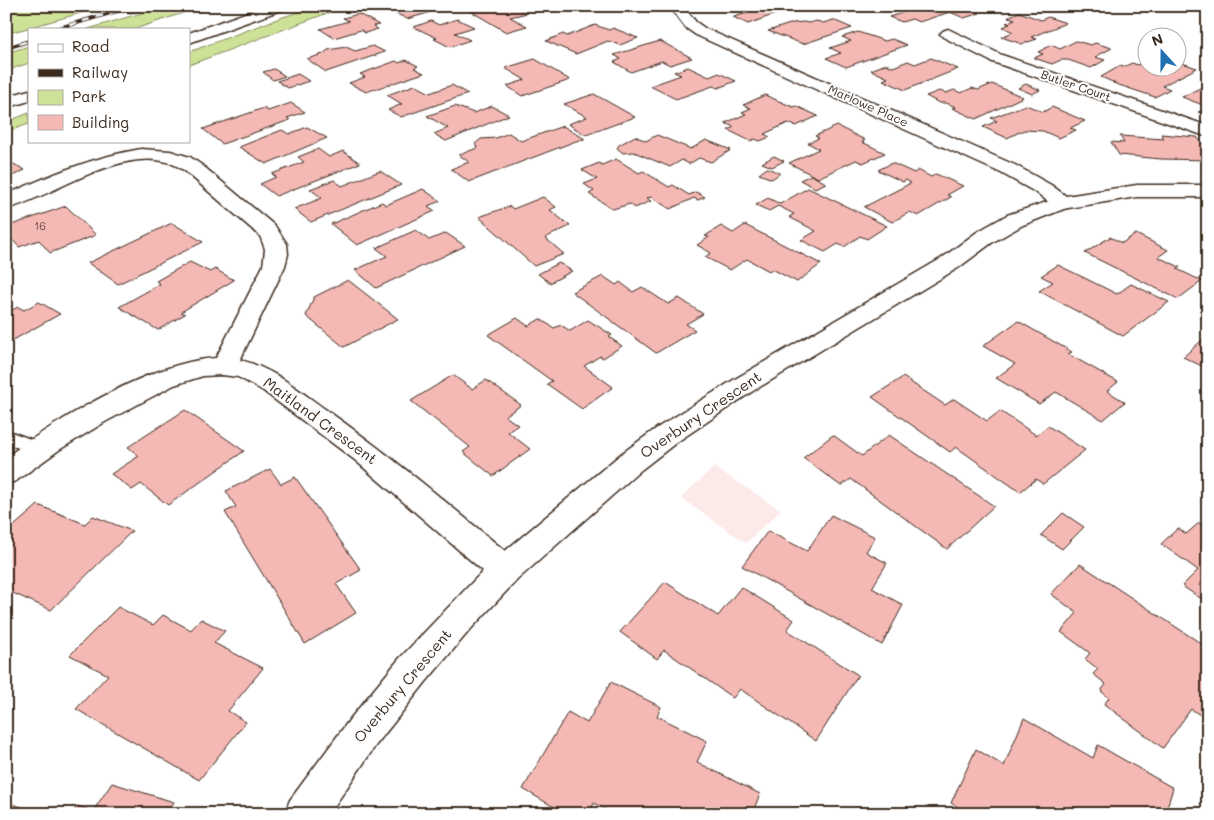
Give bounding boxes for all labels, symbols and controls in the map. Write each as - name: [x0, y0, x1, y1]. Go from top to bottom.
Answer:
- legend: [28, 28, 190, 142]
- north arrow: [1136, 28, 1186, 78]
- text: N: [1149, 29, 1166, 50]
- text: Road: [72, 36, 109, 56]
- text: Railway: [72, 62, 128, 82]
- street label: Butler Court: [1039, 66, 1114, 105]
- street label: Marlowe Place: [826, 80, 911, 130]
- text: Park: [72, 86, 106, 106]
- text: Building: [72, 112, 129, 132]
- house number: 16: [34, 218, 46, 233]
- street label: Overbury Crescent: [636, 366, 765, 462]
- street label: Maitland Crescent: [260, 372, 382, 468]
- street label: Overbury Crescent: [349, 624, 456, 746]

